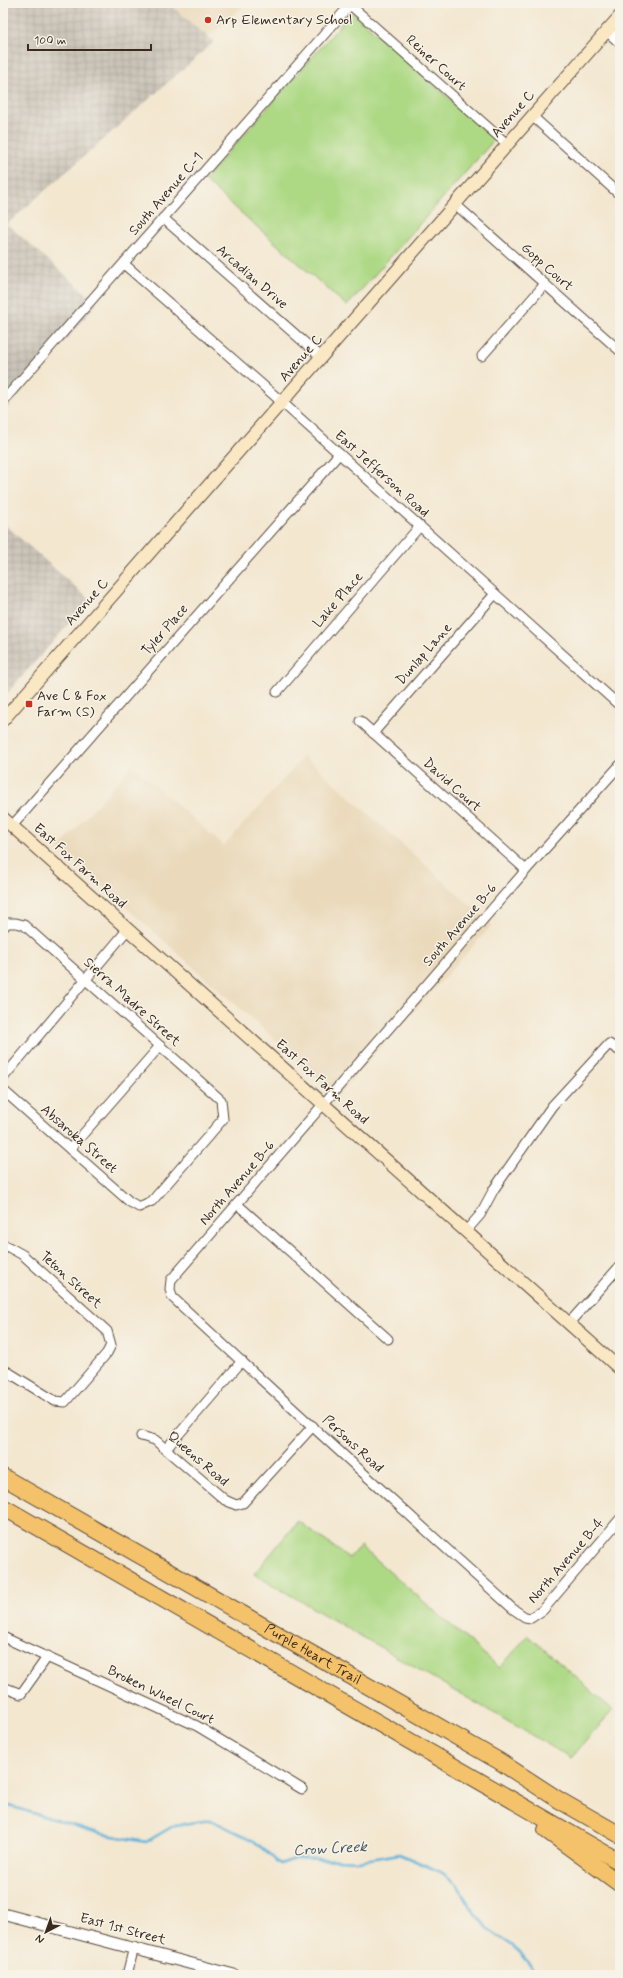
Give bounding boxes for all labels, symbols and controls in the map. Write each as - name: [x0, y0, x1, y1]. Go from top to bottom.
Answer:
- place label: Arp Elementary School: [216, 11, 352, 29]
- marker: Arp Elementary School: [203, 15, 213, 25]
- scale bar: [28, 26, 151, 52]
- street label: Reiner Court: [402, 31, 470, 95]
- text: 100 m: [34, 33, 66, 49]
- street label: Avenue C: [487, 86, 539, 142]
- street label: South Avenue C-1: [125, 149, 207, 239]
- street label: Gopp Court: [517, 239, 577, 295]
- street label: Arcadian Drive: [212, 241, 292, 313]
- street label: Avenue C: [275, 330, 327, 386]
- street label: East Jefferson Road: [331, 427, 433, 521]
- street label: Lake Place: [309, 568, 367, 632]
- street label: Avenue C: [61, 574, 113, 630]
- street label: Tyler Place: [138, 601, 192, 659]
- street label: Dunlap Lane: [392, 619, 456, 689]
- place label: Ave C & Fox Farm (S): [37, 687, 106, 721]
- marker: Ave C & Fox Farm (S): [24, 699, 34, 709]
- street label: David Court: [419, 754, 485, 816]
- street label: East Fox Farm Road: [30, 819, 130, 913]
- street label: South Avenue B-6: [419, 880, 501, 970]
- street label: Sierra Madre Street: [80, 954, 185, 1051]
- street label: East Fox Farm Road: [272, 1035, 372, 1129]
- street label: Absaroka Street: [37, 1101, 121, 1177]
- street label: North Avenue B-6: [195, 1137, 279, 1229]
- street label: Teton Street: [36, 1247, 106, 1313]
- street label: Persons Road: [319, 1411, 387, 1477]
- street label: Queens Road: [164, 1427, 232, 1491]
- street label: North Avenue B-4: [524, 1515, 608, 1607]
- street label: Purple Heart Trail: [261, 1620, 364, 1689]
- street label: Broken Wheel Court: [105, 1661, 217, 1729]
- water label: Crow Creek: [293, 1837, 369, 1861]
- street label: East 1st Street: [78, 1909, 169, 1949]
- north arrow: [26, 1912, 66, 1952]
- text: N: [33, 1931, 47, 1946]

